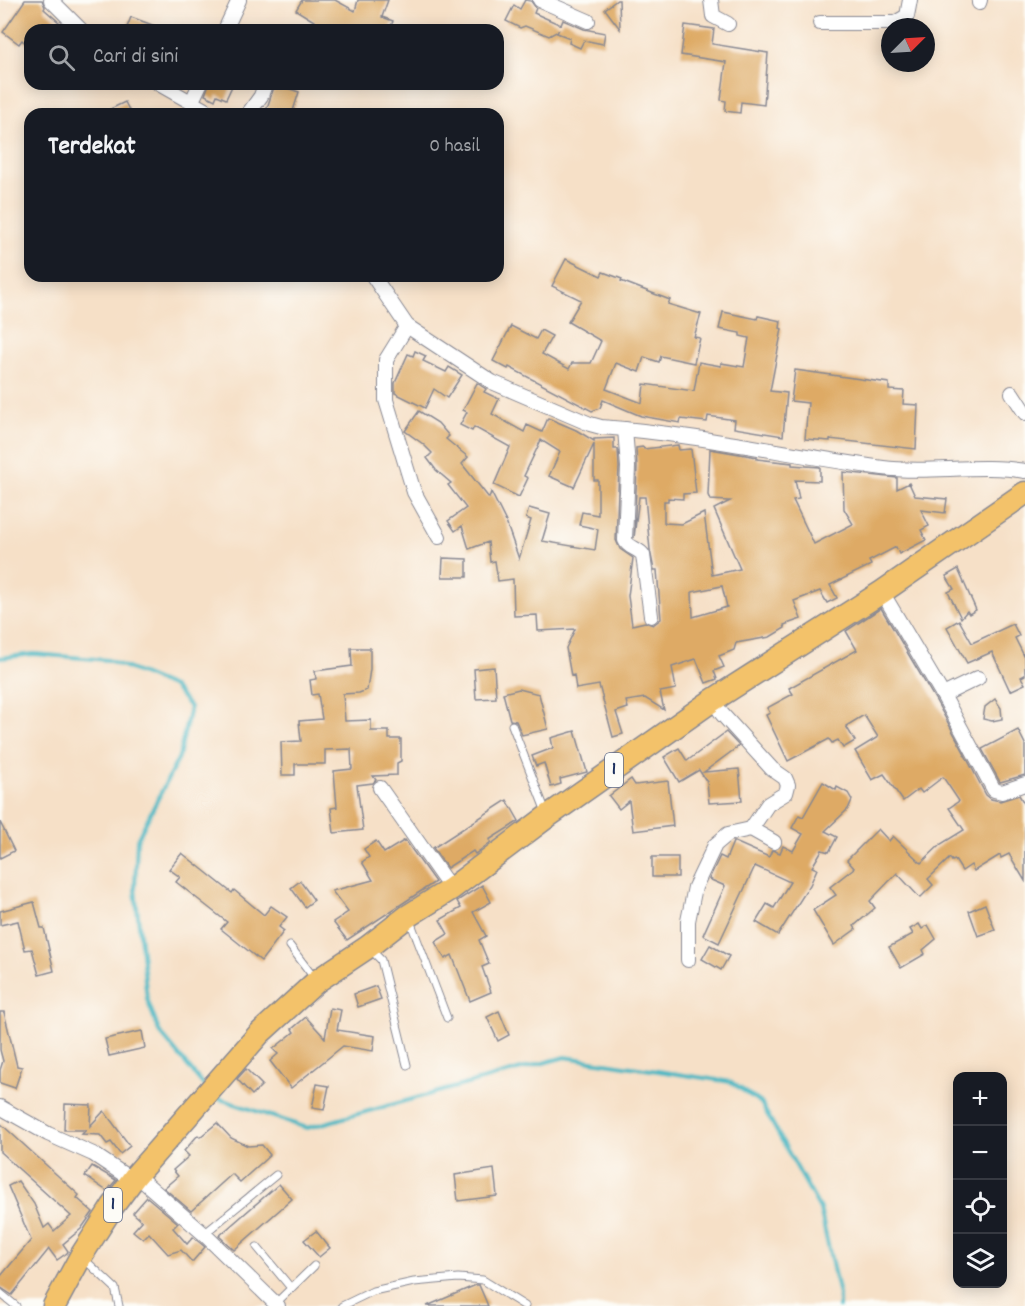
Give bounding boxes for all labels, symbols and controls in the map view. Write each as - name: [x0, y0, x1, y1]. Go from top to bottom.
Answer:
- north arrow: [881, 18, 935, 72]
- search box: [24, 24, 504, 90]
- icon: search: [45, 41, 78, 74]
- text: Cari di sini: [93, 42, 178, 73]
- text: Terdekat: [48, 129, 136, 166]
- text: 0 hasil: [429, 133, 480, 161]
- road number: 1: [605, 753, 623, 787]
- map controls: [953, 1072, 1007, 1288]
- button: +: [953, 1072, 1007, 1126]
- button: −: [953, 1126, 1007, 1180]
- button: locate: [953, 1180, 1007, 1234]
- road number: 1: [104, 1188, 122, 1222]
- button: layers: [953, 1234, 1007, 1288]

